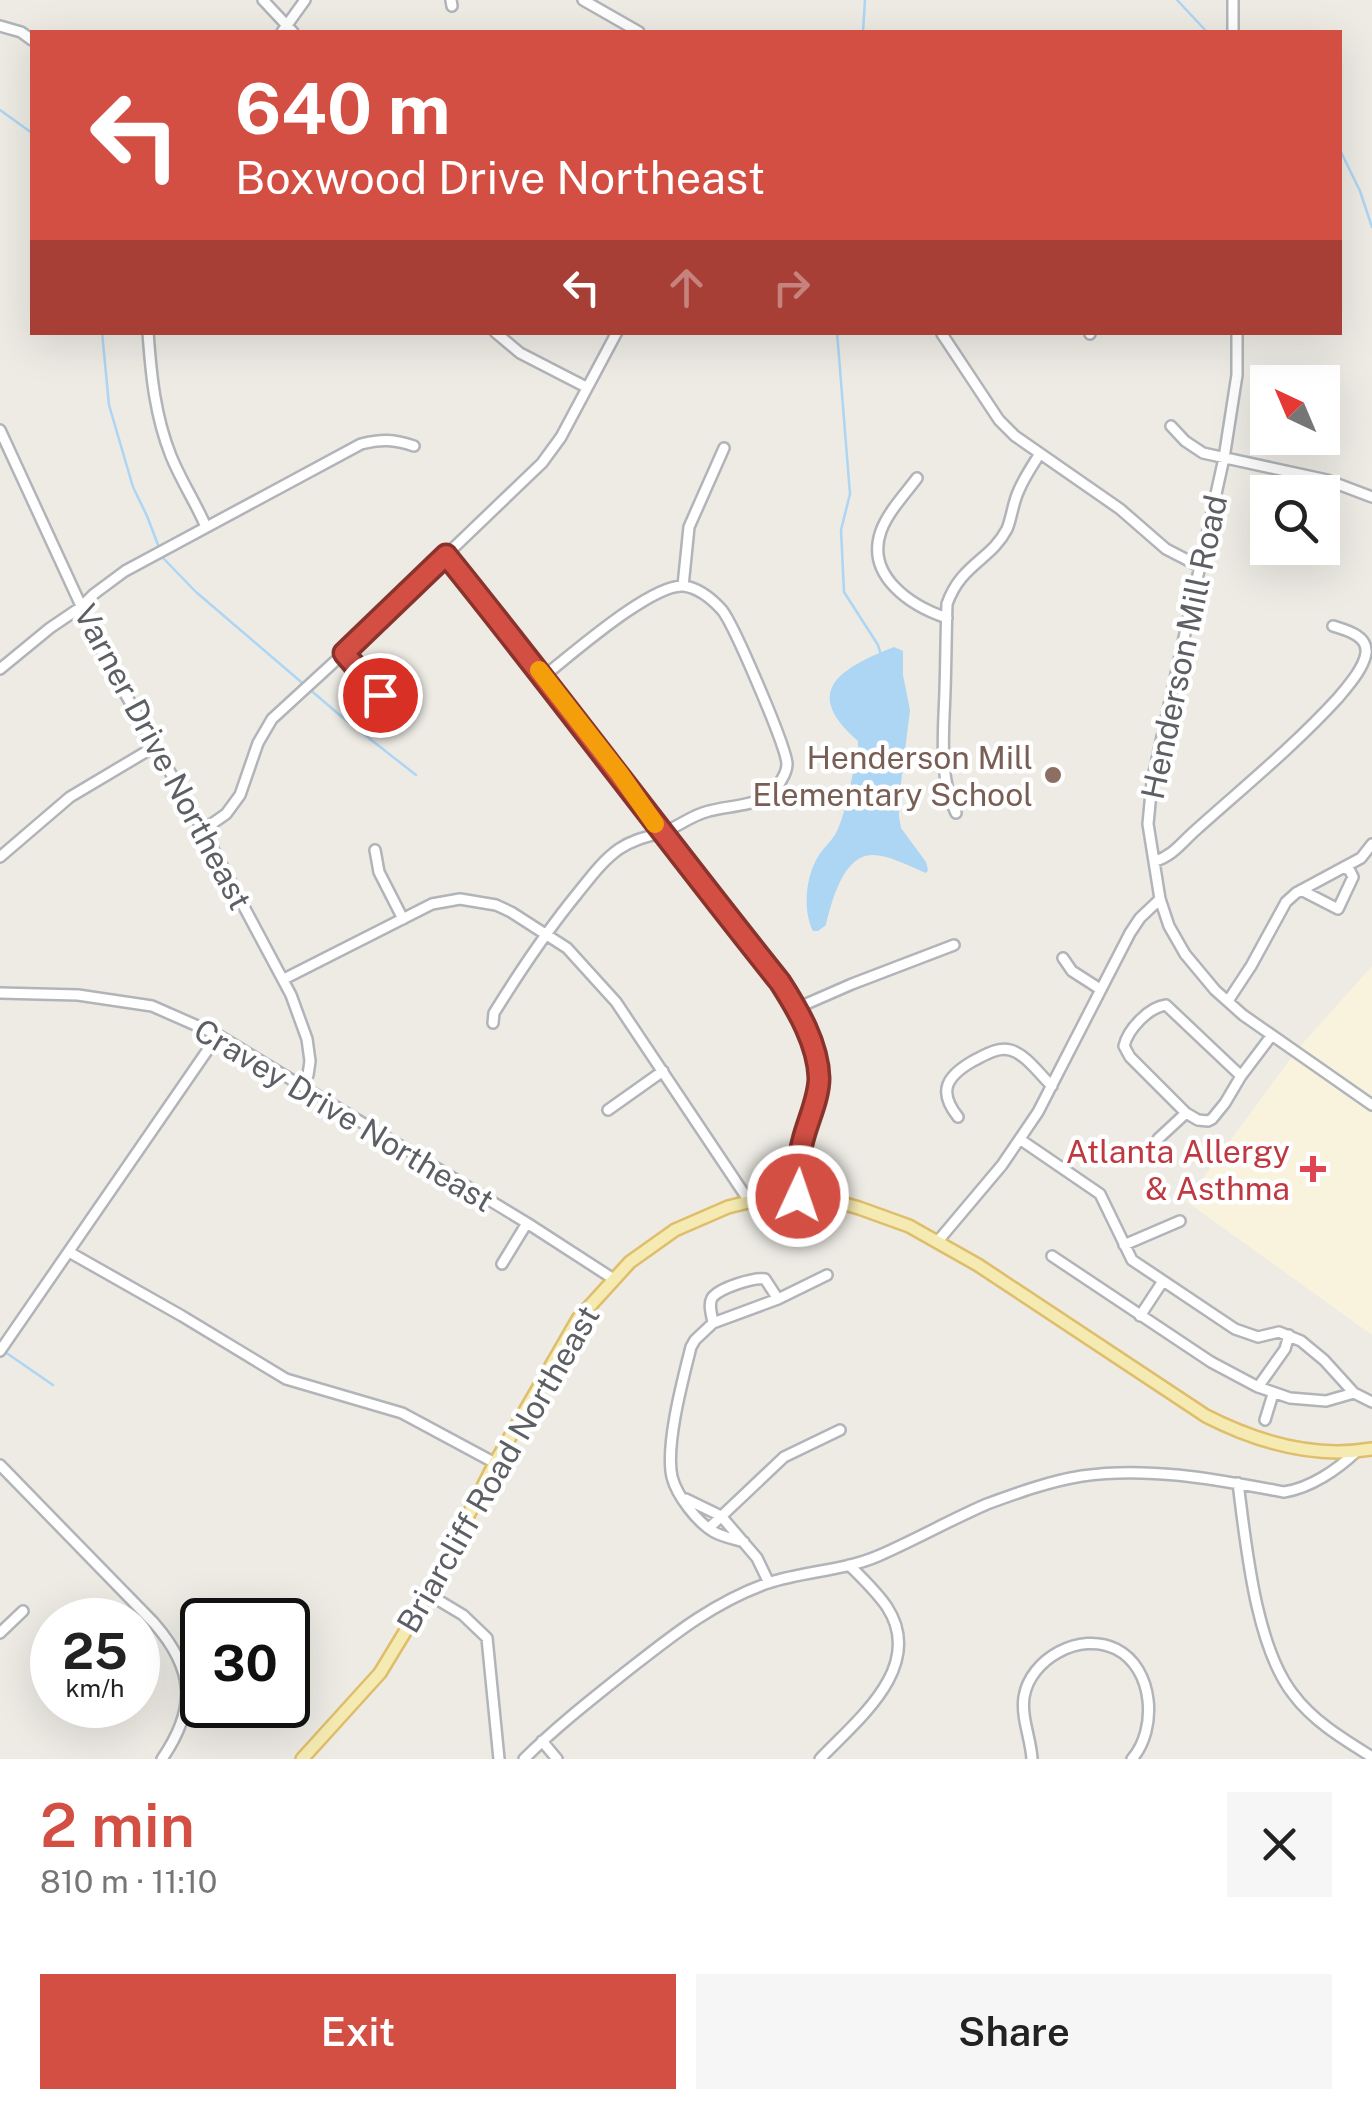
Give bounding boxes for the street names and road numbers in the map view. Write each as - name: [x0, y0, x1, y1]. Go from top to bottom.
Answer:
- street label: Henderson Mill Road: [1134, 492, 1234, 802]
- street label: Varner Drive Northeast: [67, 598, 259, 916]
- street label: Cravey Drive Northeast: [188, 1011, 500, 1219]
- street label: Briarcliff Road Northeast: [389, 1299, 607, 1639]

